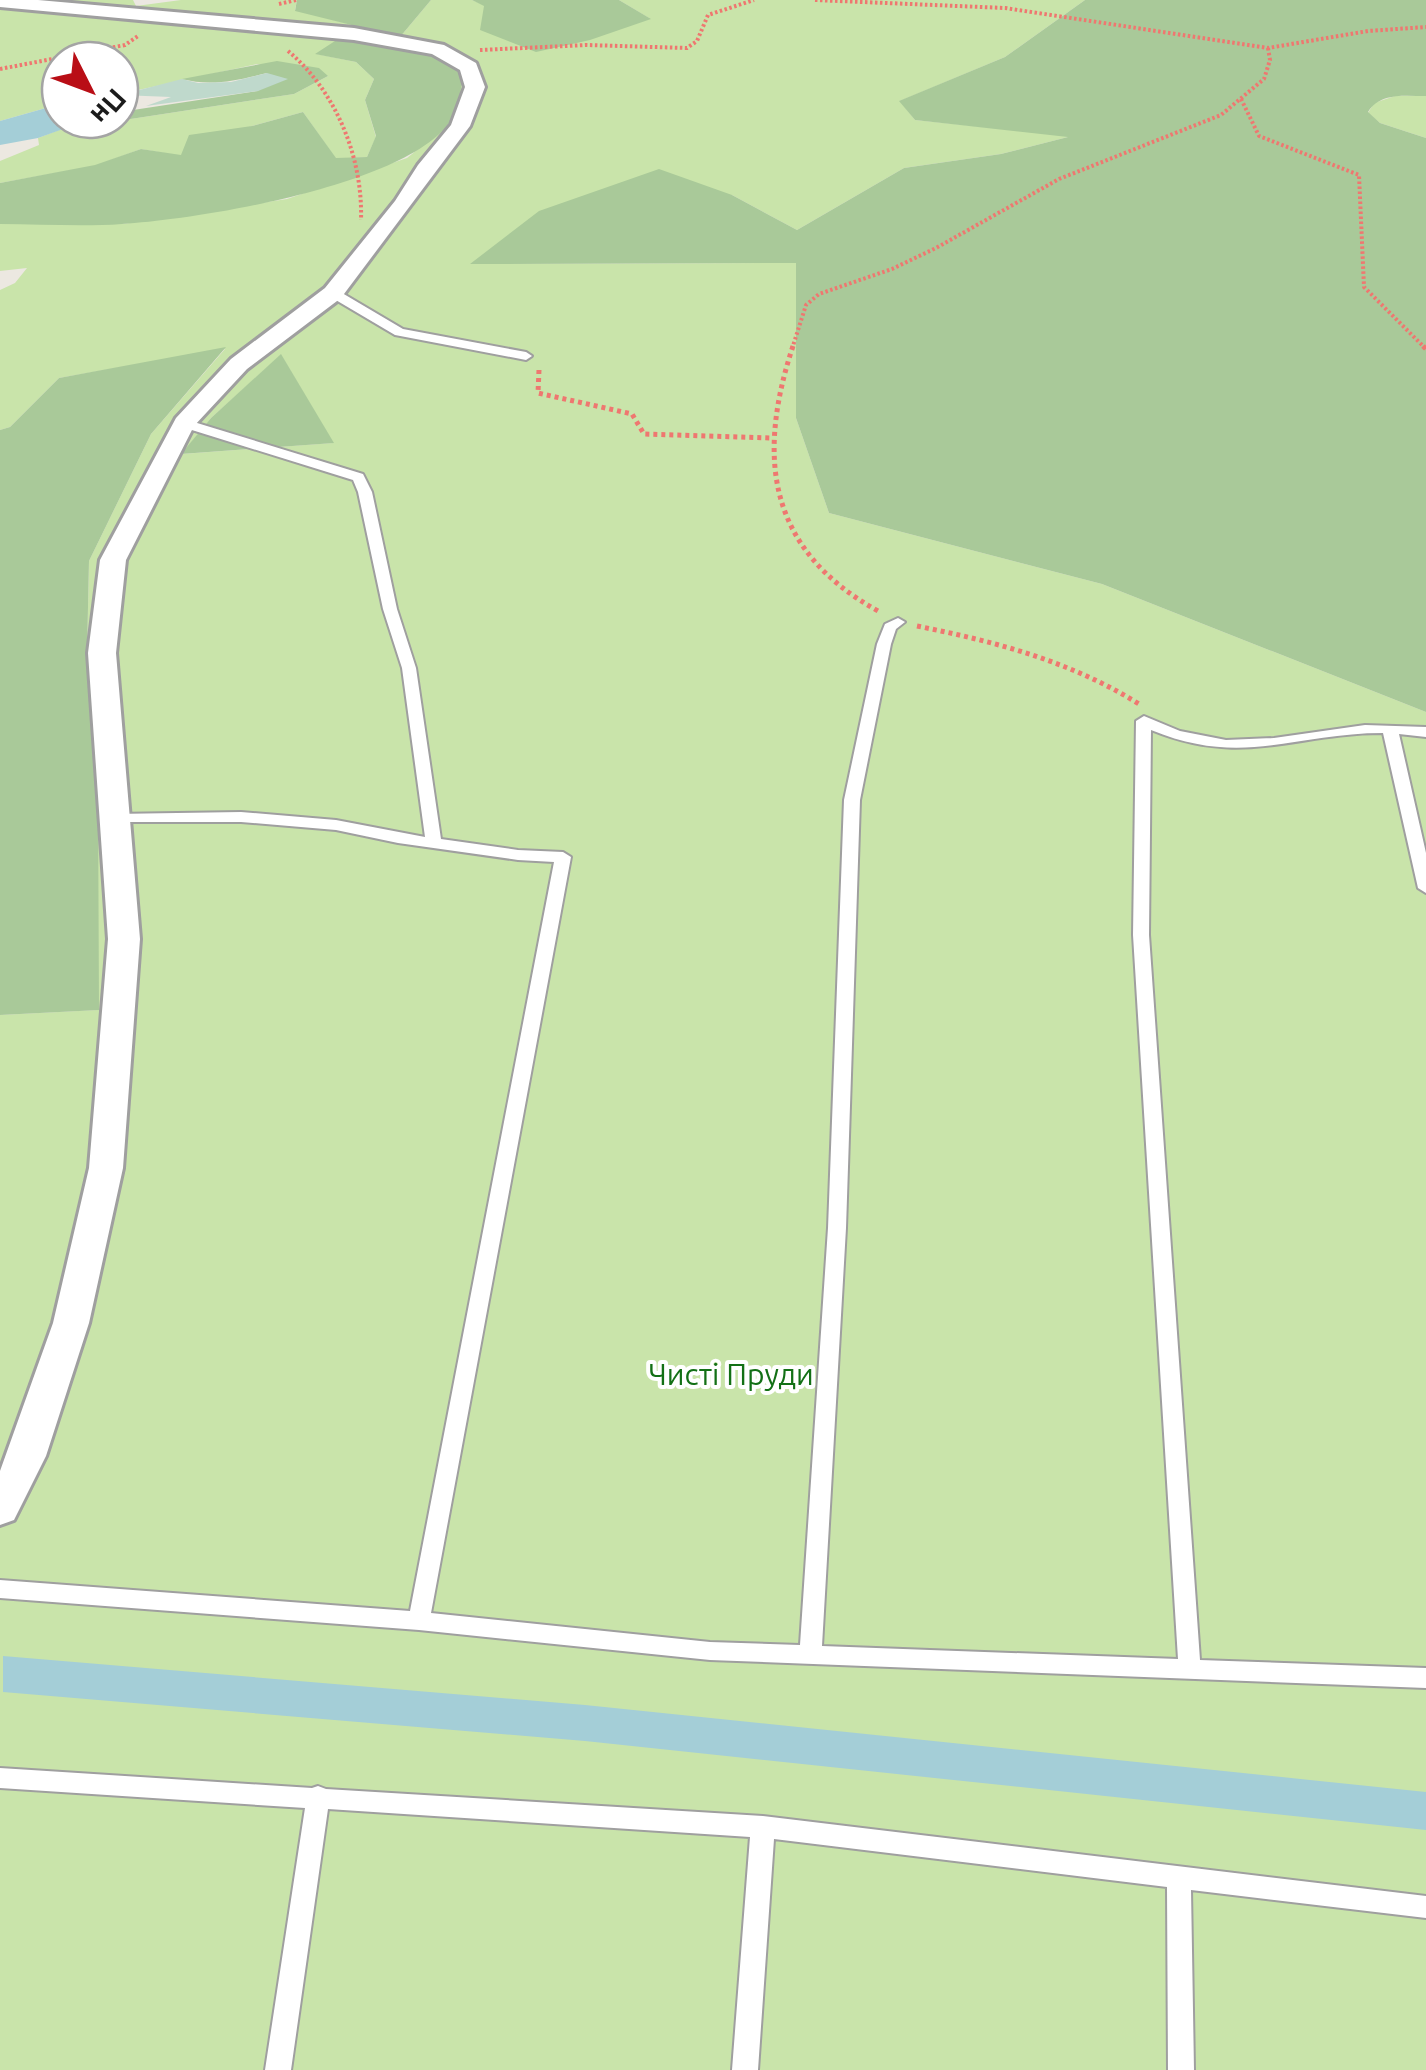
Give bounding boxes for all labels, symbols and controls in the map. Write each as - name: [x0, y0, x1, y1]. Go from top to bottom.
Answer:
- north arrow: [40, 40, 140, 140]
- text: Пн: [85, 83, 133, 131]
- park label: Чисті Пруди: [648, 1357, 814, 1391]

